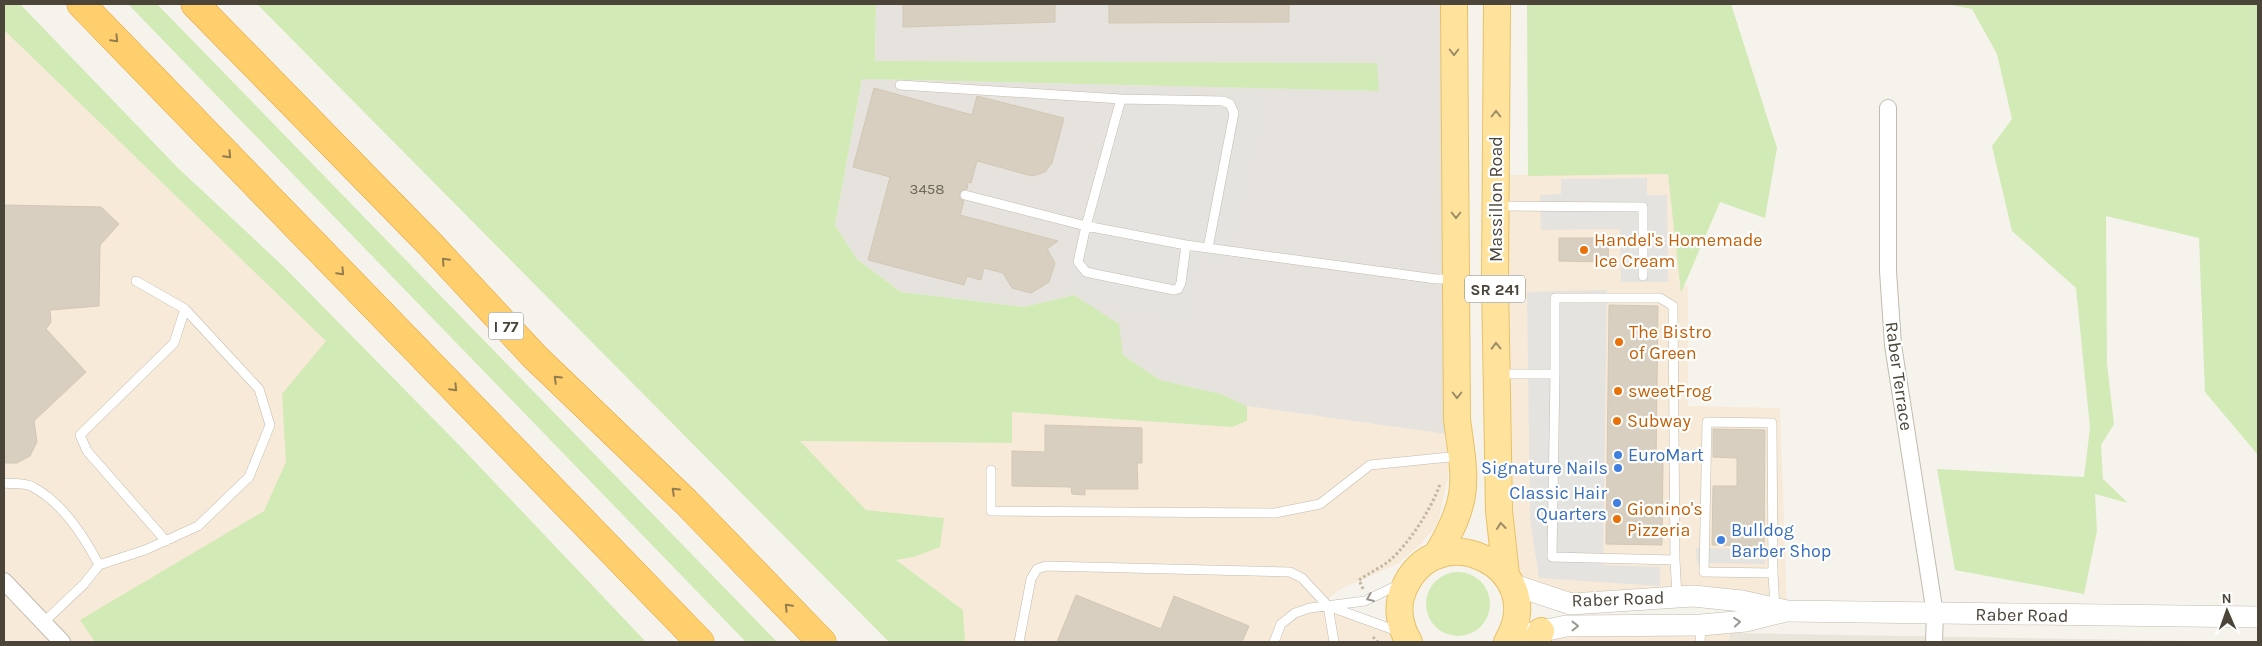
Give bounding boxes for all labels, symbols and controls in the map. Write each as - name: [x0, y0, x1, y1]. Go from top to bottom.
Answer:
- one-way arrow: [109, 33, 118, 42]
- one-way arrow: [1449, 49, 1459, 57]
- one-way arrow: [1491, 109, 1501, 117]
- street label: Massillon Road: [1485, 136, 1507, 262]
- one-way arrow: [222, 150, 231, 159]
- house number: 3458: [910, 180, 944, 198]
- one-way arrow: [1451, 212, 1461, 219]
- place label: Handel's Homemade Ice Cream: [1594, 229, 1763, 272]
- marker: Handel's Homemade Ice Cream: [1578, 244, 1590, 256]
- one-way arrow: [442, 258, 451, 267]
- one-way arrow: [335, 266, 344, 275]
- road number: SR 241: [1465, 276, 1525, 302]
- road number: I 77: [488, 312, 524, 340]
- street label: Raber Terrace: [1880, 320, 1918, 432]
- place label: The Bistro of Green: [1629, 321, 1712, 364]
- marker: The Bistro of Green: [1613, 336, 1625, 348]
- one-way arrow: [1491, 342, 1501, 350]
- one-way arrow: [554, 376, 563, 385]
- place label: sweetFrog: [1628, 380, 1712, 402]
- one-way arrow: [449, 383, 458, 392]
- marker: sweetFrog: [1612, 385, 1624, 397]
- one-way arrow: [1452, 392, 1462, 399]
- place label: Subway: [1627, 410, 1691, 432]
- marker: Subway: [1611, 415, 1623, 427]
- place label: EuroMart: [1628, 444, 1704, 466]
- marker: EuroMart: [1612, 449, 1624, 461]
- place label: Signature Nails: [1481, 457, 1608, 479]
- marker: Signature Nails: [1612, 462, 1624, 474]
- place label: Classic Hair Quarters: [1509, 482, 1607, 525]
- one-way arrow: [671, 488, 680, 497]
- marker: Classic Hair Quarters: [1611, 497, 1623, 509]
- place label: Gionino's Pizzeria: [1627, 498, 1703, 541]
- marker: Gionino's Pizzeria: [1611, 513, 1623, 525]
- place label: Bulldog Barber Shop: [1731, 519, 1831, 562]
- one-way arrow: [1496, 522, 1507, 530]
- marker: Bulldog Barber Shop: [1715, 534, 1727, 546]
- street label: Raber Road: [1571, 586, 1665, 612]
- north arrow: [2202, 586, 2252, 636]
- text: N: [2221, 590, 2232, 607]
- one-way arrow: [1366, 592, 1375, 603]
- street label: Raber Road: [1975, 603, 2069, 627]
- one-way arrow: [785, 604, 794, 613]
- one-way arrow: [1734, 617, 1742, 628]
- one-way arrow: [1572, 621, 1579, 631]

